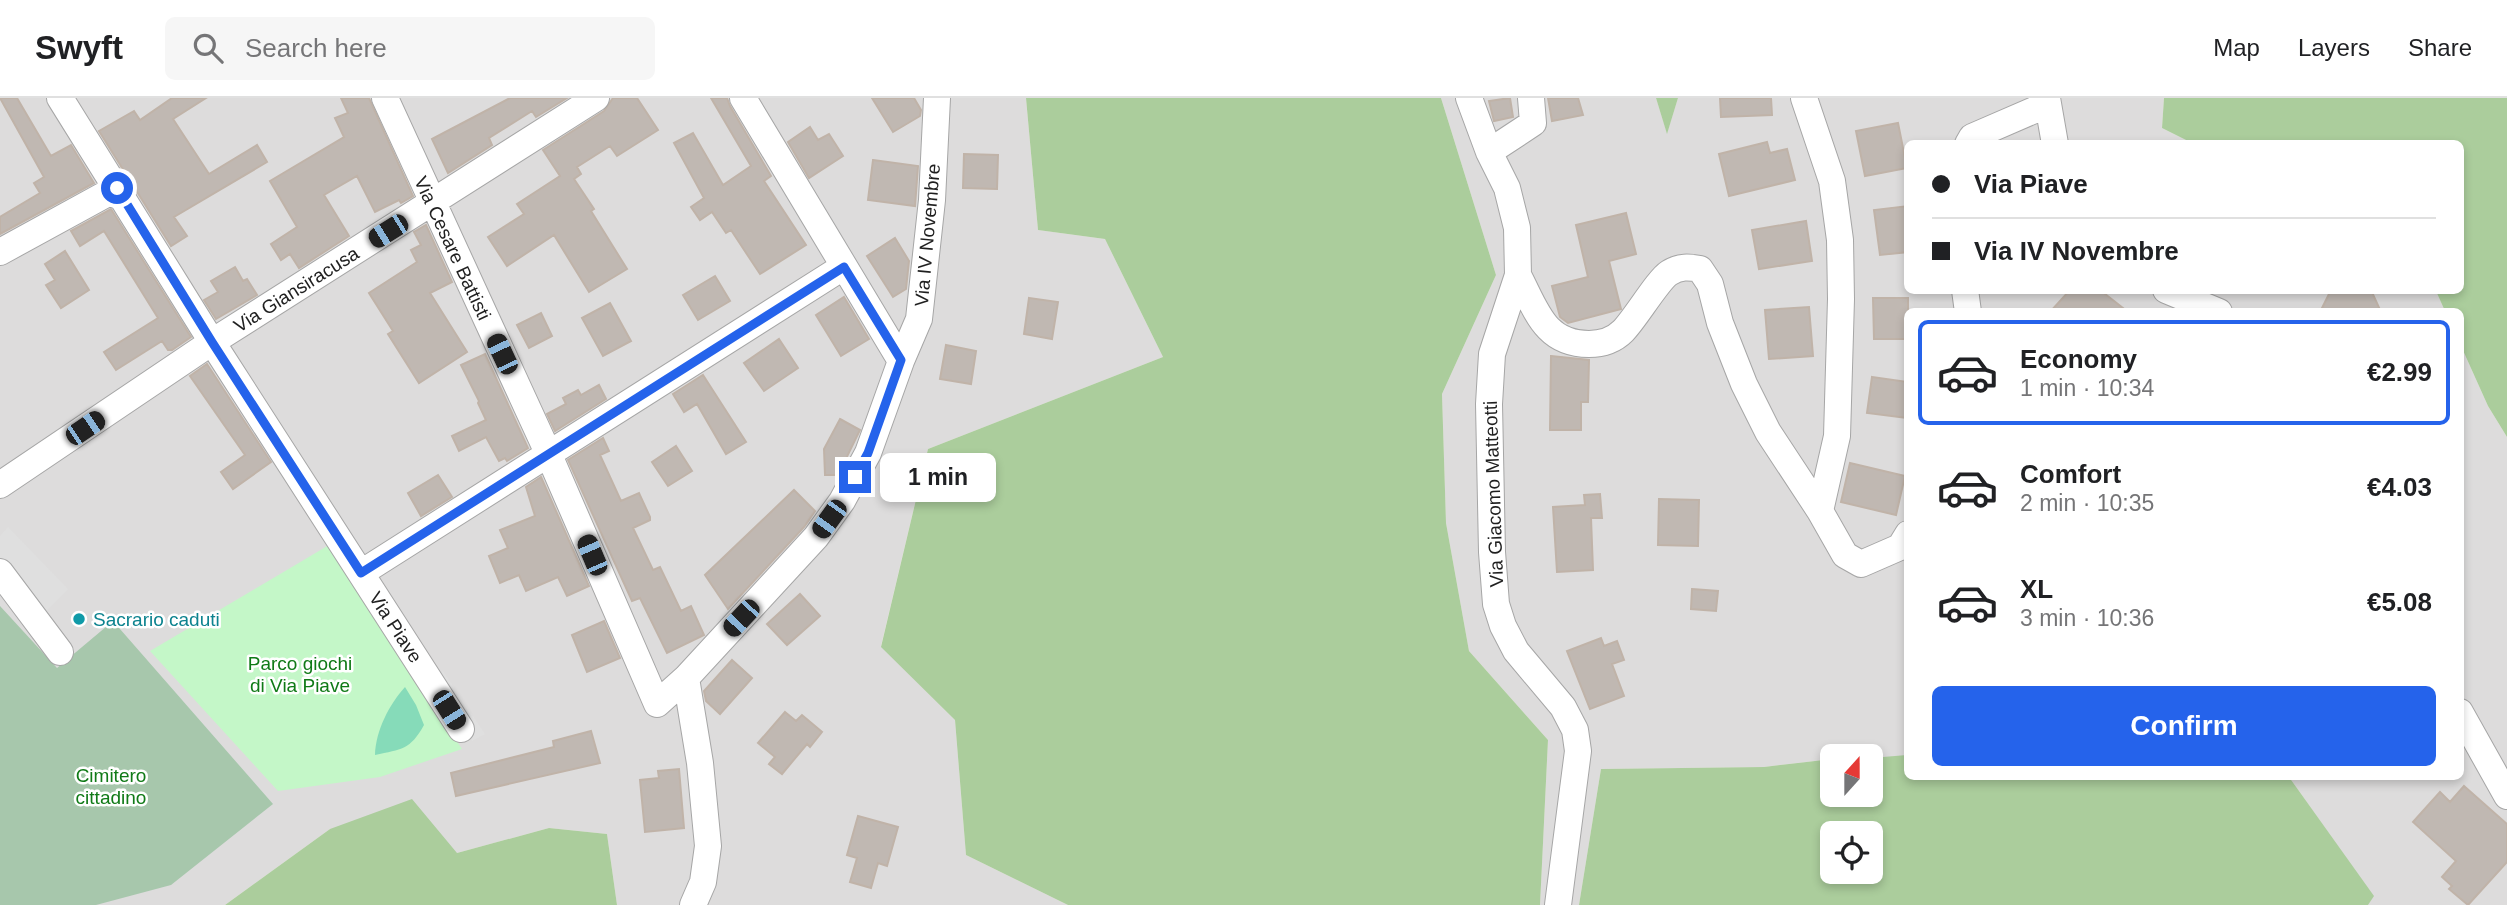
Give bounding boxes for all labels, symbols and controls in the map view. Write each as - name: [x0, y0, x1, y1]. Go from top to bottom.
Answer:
- search box: [165, 17, 655, 80]
- text: Swyft: [35, 29, 123, 66]
- icon: search: [189, 29, 227, 67]
- text: Search here: [245, 33, 387, 63]
- text: Map: [2213, 34, 2260, 61]
- text: Layers: [2298, 34, 2370, 61]
- text: Share: [2408, 34, 2472, 61]
- street label: Via IV Novembre: [911, 163, 944, 307]
- text: Via Piave: [1974, 169, 2088, 199]
- route start: [101, 172, 133, 204]
- street label: Via Cesare Battisti: [410, 173, 495, 323]
- car: [365, 211, 412, 251]
- text: Via IV Novembre: [1974, 236, 2179, 266]
- street label: Via Giansiracusa: [230, 242, 363, 336]
- car: [484, 331, 521, 377]
- icon: car: [1936, 341, 1999, 404]
- text: Economy: [2020, 344, 2137, 374]
- text: €2.99: [2367, 357, 2432, 387]
- text: 1 min · 10:34: [2020, 375, 2154, 401]
- street label: Via Giacomo Matteotti: [1480, 400, 1507, 588]
- car: [62, 408, 109, 448]
- callout: 1 min: [880, 452, 995, 502]
- icon: car: [1936, 456, 1999, 519]
- text: Comfort: [2020, 459, 2121, 489]
- route end: [839, 461, 871, 493]
- text: 1 min: [908, 464, 968, 490]
- text: €4.03: [2367, 472, 2432, 502]
- text: 2 min · 10:35: [2020, 490, 2154, 516]
- car: [809, 496, 850, 542]
- car: [575, 532, 610, 578]
- icon: car: [1936, 571, 1999, 634]
- text: XL: [2020, 574, 2053, 604]
- text: €5.08: [2367, 587, 2432, 617]
- street label: Via Piave: [365, 588, 426, 667]
- car: [719, 595, 764, 641]
- text: 3 min · 10:36: [2020, 605, 2154, 631]
- place label: Sacrario caduti: [93, 609, 220, 630]
- marker: Sacrario caduti: [71, 611, 87, 627]
- park label: Parco giochi di Via Piave: [248, 653, 352, 696]
- button: Confirm: [1932, 686, 2436, 766]
- car: [429, 687, 470, 733]
- north arrow: [1820, 744, 1883, 807]
- map controls: [1820, 744, 1883, 884]
- park label: Cimitero cittadino: [76, 765, 146, 808]
- button: locate: [1820, 821, 1883, 884]

